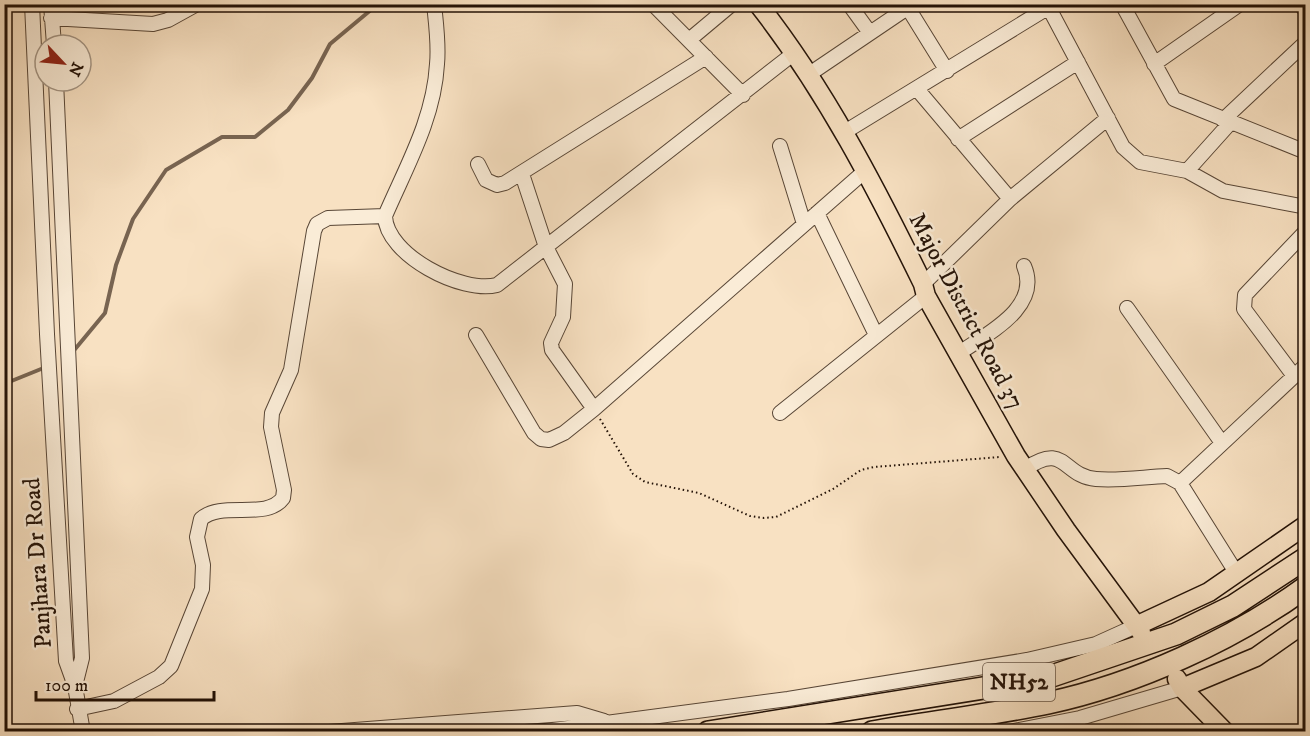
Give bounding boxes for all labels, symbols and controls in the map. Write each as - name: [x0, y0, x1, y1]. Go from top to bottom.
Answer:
- north arrow: [33, 33, 93, 93]
- text: N: [64, 59, 87, 79]
- street label: Major District Road 37: [902, 208, 1030, 414]
- street label: Panjhara Dr Road: [17, 477, 59, 649]
- road number: NH52: [983, 663, 1055, 701]
- scale bar: [36, 664, 214, 702]
- text: 100 m: [45, 675, 88, 697]

